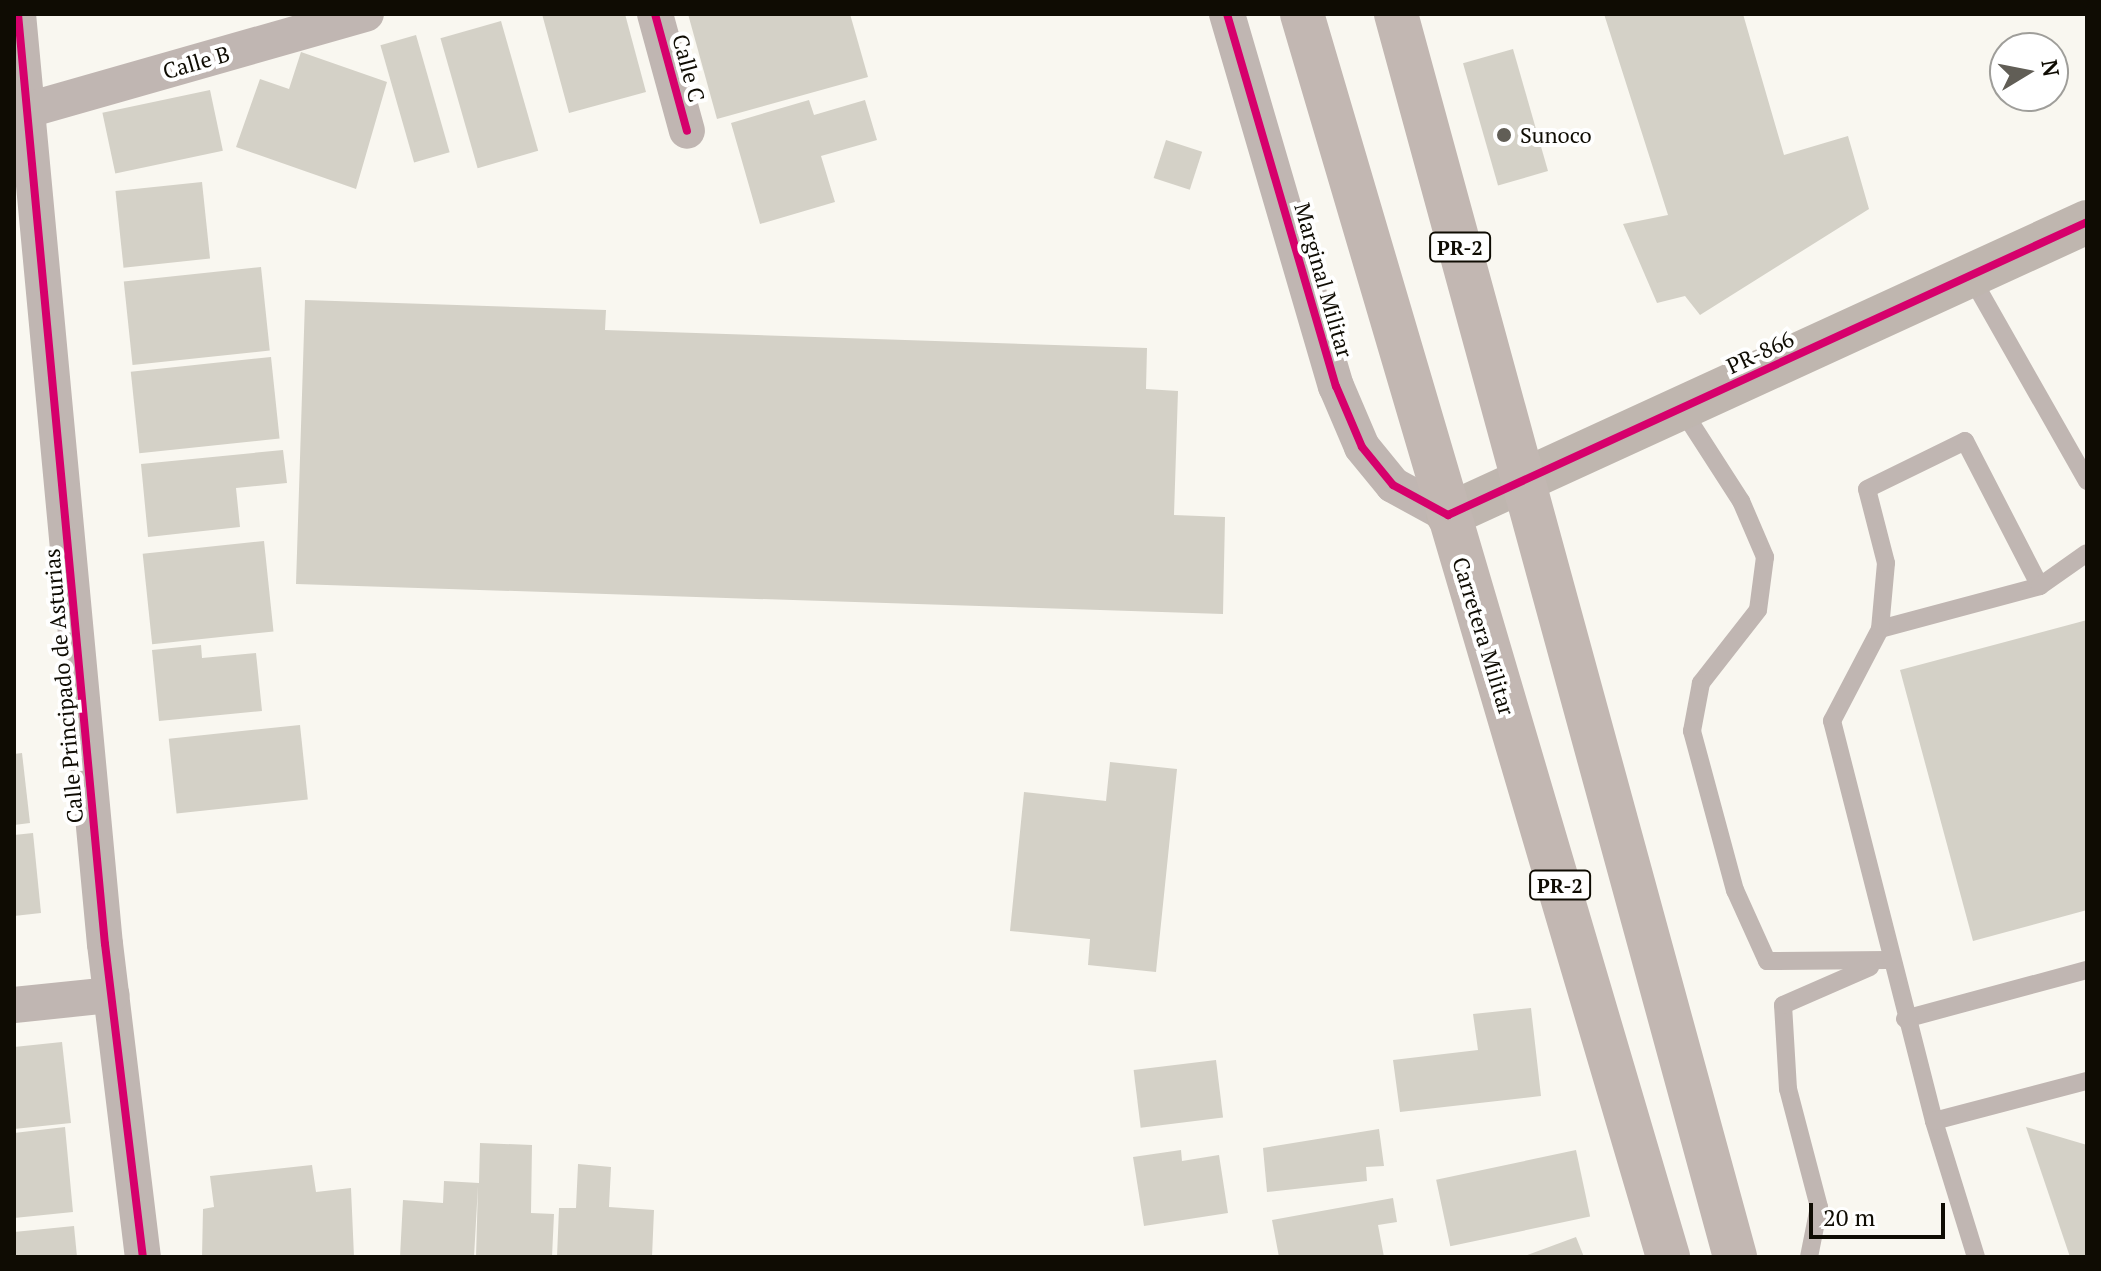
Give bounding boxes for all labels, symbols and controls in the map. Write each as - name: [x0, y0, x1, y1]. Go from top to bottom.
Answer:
- street label: Calle C: [667, 31, 711, 105]
- north arrow: [1989, 32, 2069, 112]
- street label: Calle B: [159, 40, 233, 84]
- text: N: [2035, 57, 2067, 79]
- place label: Sunoco: [1520, 122, 1592, 148]
- marker: Sunoco: [1495, 126, 1513, 144]
- street label: Marginal Militar: [1289, 200, 1359, 360]
- road number: PR-2: [1428, 231, 1492, 263]
- street label: PR-866: [1722, 325, 1798, 379]
- street label: Calle Principado de Asturias: [38, 547, 88, 825]
- street label: Carretera Militar: [1447, 554, 1521, 718]
- road number: PR-2: [1528, 869, 1592, 901]
- scale bar: [1813, 1187, 1949, 1237]
- text: 20 m: [1823, 1201, 1875, 1233]

